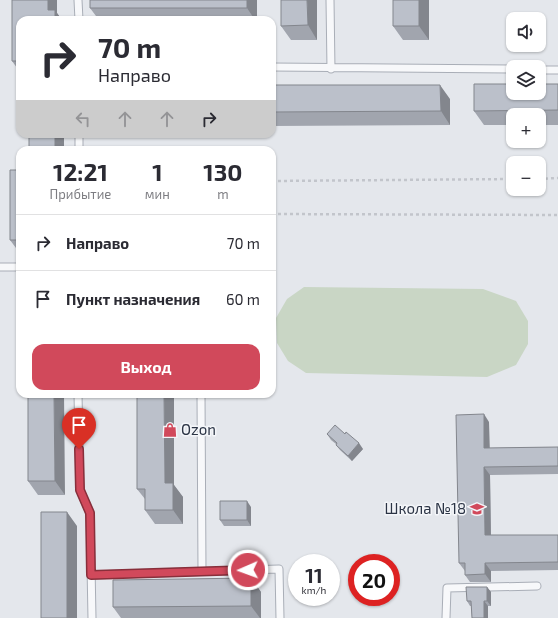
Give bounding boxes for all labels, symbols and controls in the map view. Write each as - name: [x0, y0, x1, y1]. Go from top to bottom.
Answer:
- map controls: [506, 12, 546, 196]
- button: sound: [506, 12, 546, 52]
- text: 70 m: [98, 30, 161, 64]
- icon: right: [32, 32, 84, 84]
- button: layers: [506, 60, 546, 100]
- text: Направо: [98, 64, 171, 86]
- icon: left: [72, 108, 94, 130]
- icon: ahead: [114, 108, 136, 130]
- icon: ahead: [156, 108, 178, 130]
- icon: right: [198, 108, 220, 130]
- button: +: [506, 108, 546, 148]
- button: −: [506, 156, 546, 196]
- text: 12:21: [53, 157, 108, 186]
- text: 1: [152, 157, 163, 186]
- text: 130: [203, 157, 242, 186]
- text: Прибытие: [50, 186, 111, 202]
- text: мин: [145, 186, 170, 202]
- text: m: [217, 186, 229, 202]
- icon: right: [32, 232, 54, 254]
- text: Направо: [66, 234, 129, 252]
- text: 70 m: [227, 234, 260, 252]
- icon: arrive: [32, 288, 54, 310]
- text: Пункт назначения: [66, 290, 200, 308]
- text: 60 m: [226, 290, 260, 308]
- button: Выход: [32, 344, 260, 390]
- pin: [62, 408, 96, 449]
- icon: arrive: [68, 414, 90, 436]
- place label: Ozon: [181, 420, 216, 438]
- shop icon: Ozon: [162, 422, 178, 438]
- place label: Школа №18: [384, 499, 466, 517]
- school or university icon: Школа №18: [469, 501, 485, 517]
- position arrow: [227, 549, 269, 591]
- speed limit sign: 20: [348, 554, 400, 606]
- text: 11: [305, 563, 323, 587]
- text: km/h: [302, 584, 326, 596]

